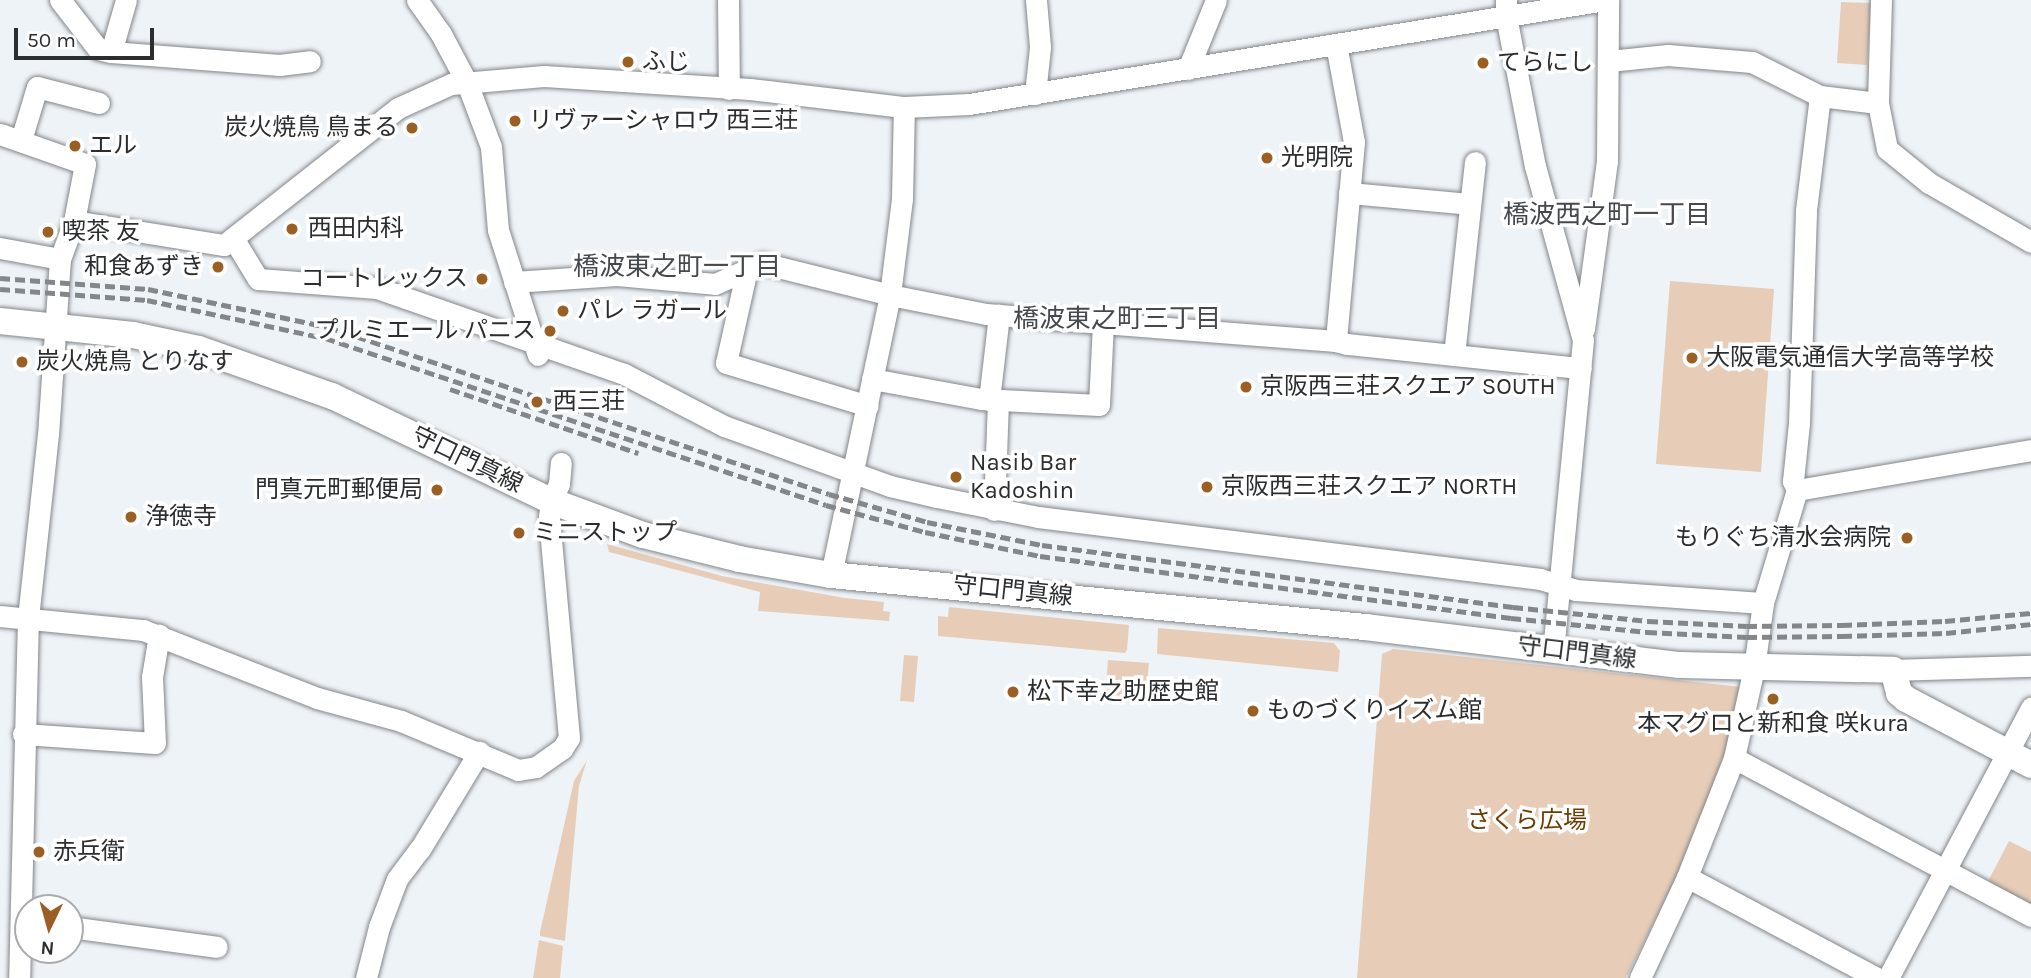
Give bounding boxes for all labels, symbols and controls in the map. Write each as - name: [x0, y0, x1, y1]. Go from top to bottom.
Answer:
- scale bar: [18, 14, 158, 58]
- text: 50 m: [27, 28, 76, 52]
- place label: ふじ: [642, 48, 690, 76]
- place label: てらにし: [1497, 49, 1593, 77]
- marker: ふじ: [620, 54, 636, 70]
- marker: てらにし: [1475, 55, 1491, 71]
- place label: リヴァーシャロウ 西三荘: [529, 107, 799, 135]
- marker: リヴァーシャロウ 西三荘: [507, 113, 523, 129]
- place label: 炭火焼鳥 鳥まる: [224, 114, 398, 142]
- marker: 炭火焼鳥 鳥まる: [404, 120, 420, 136]
- place label: エル: [89, 132, 137, 160]
- marker: エル: [67, 138, 83, 154]
- place label: 光明院: [1281, 144, 1353, 172]
- marker: 光明院: [1259, 150, 1275, 166]
- district label: 橋波西之町一丁目: [1503, 199, 1711, 231]
- place label: 西田内科: [308, 215, 404, 243]
- place label: 喫茶 友: [62, 218, 140, 246]
- marker: 西田内科: [282, 219, 302, 239]
- marker: 喫茶 友: [40, 224, 56, 240]
- district label: 橋波東之町一丁目: [573, 251, 781, 283]
- place label: 和食あずき: [84, 253, 204, 281]
- marker: 和食あずき: [210, 259, 226, 275]
- place label: コートレックス: [300, 265, 468, 293]
- marker: コートレックス: [474, 271, 490, 287]
- place label: パレ ラガール: [577, 297, 727, 325]
- marker: パレ ラガール: [555, 303, 571, 319]
- district label: 橋波東之町三丁目: [1013, 303, 1221, 335]
- place label: プルミエール パニス: [314, 317, 536, 345]
- marker: プルミエール パニス: [542, 323, 558, 339]
- place label: 大阪電気通信大学高等学校: [1706, 344, 1994, 372]
- place label: 炭火焼鳥 とりなす: [36, 348, 234, 376]
- marker: 大阪電気通信大学高等学校: [1684, 350, 1700, 366]
- marker: 炭火焼鳥 とりなす: [14, 354, 30, 370]
- place label: 京阪西三荘スクエア SOUTH: [1260, 373, 1555, 401]
- marker: 京阪西三荘スクエア SOUTH: [1238, 379, 1254, 395]
- place label: 西三荘: [553, 388, 625, 416]
- marker: 西三荘: [527, 392, 547, 412]
- street label: 守口門真線: [407, 421, 527, 499]
- place label: Nasib Bar Kadoshin: [970, 449, 1076, 505]
- marker: Nasib Bar Kadoshin: [948, 469, 964, 485]
- place label: 京阪西三荘スクエア NORTH: [1221, 473, 1517, 501]
- place label: 門真元町郵便局: [255, 476, 423, 504]
- marker: 京阪西三荘スクエア NORTH: [1199, 479, 1215, 495]
- marker: 門真元町郵便局: [429, 482, 445, 498]
- place label: 浄徳寺: [145, 503, 217, 531]
- marker: 浄徳寺: [123, 509, 139, 525]
- place label: ミニストップ: [533, 519, 677, 547]
- place label: もりぐち清水会病院: [1675, 524, 1891, 552]
- marker: ミニストップ: [511, 525, 527, 541]
- marker: もりぐち清水会病院: [1897, 528, 1917, 548]
- street label: 守口門真線: [952, 570, 1074, 612]
- street label: 守口門真線: [1516, 631, 1638, 675]
- place label: 松下幸之助歴史館: [1027, 678, 1219, 706]
- marker: 松下幸之助歴史館: [1005, 684, 1021, 700]
- marker: 本マグロと新和食 咲kura: [1765, 691, 1781, 707]
- place label: ものづくりイズム館: [1267, 697, 1483, 725]
- marker: ものづくりイズム館: [1245, 703, 1261, 719]
- place label: 本マグロと新和食 咲kura: [1637, 710, 1909, 738]
- park label: さくら広場: [1467, 807, 1587, 835]
- place label: 赤兵衛: [53, 838, 125, 866]
- marker: 赤兵衛: [31, 844, 47, 860]
- north arrow: [14, 894, 84, 964]
- text: N: [40, 936, 55, 959]

